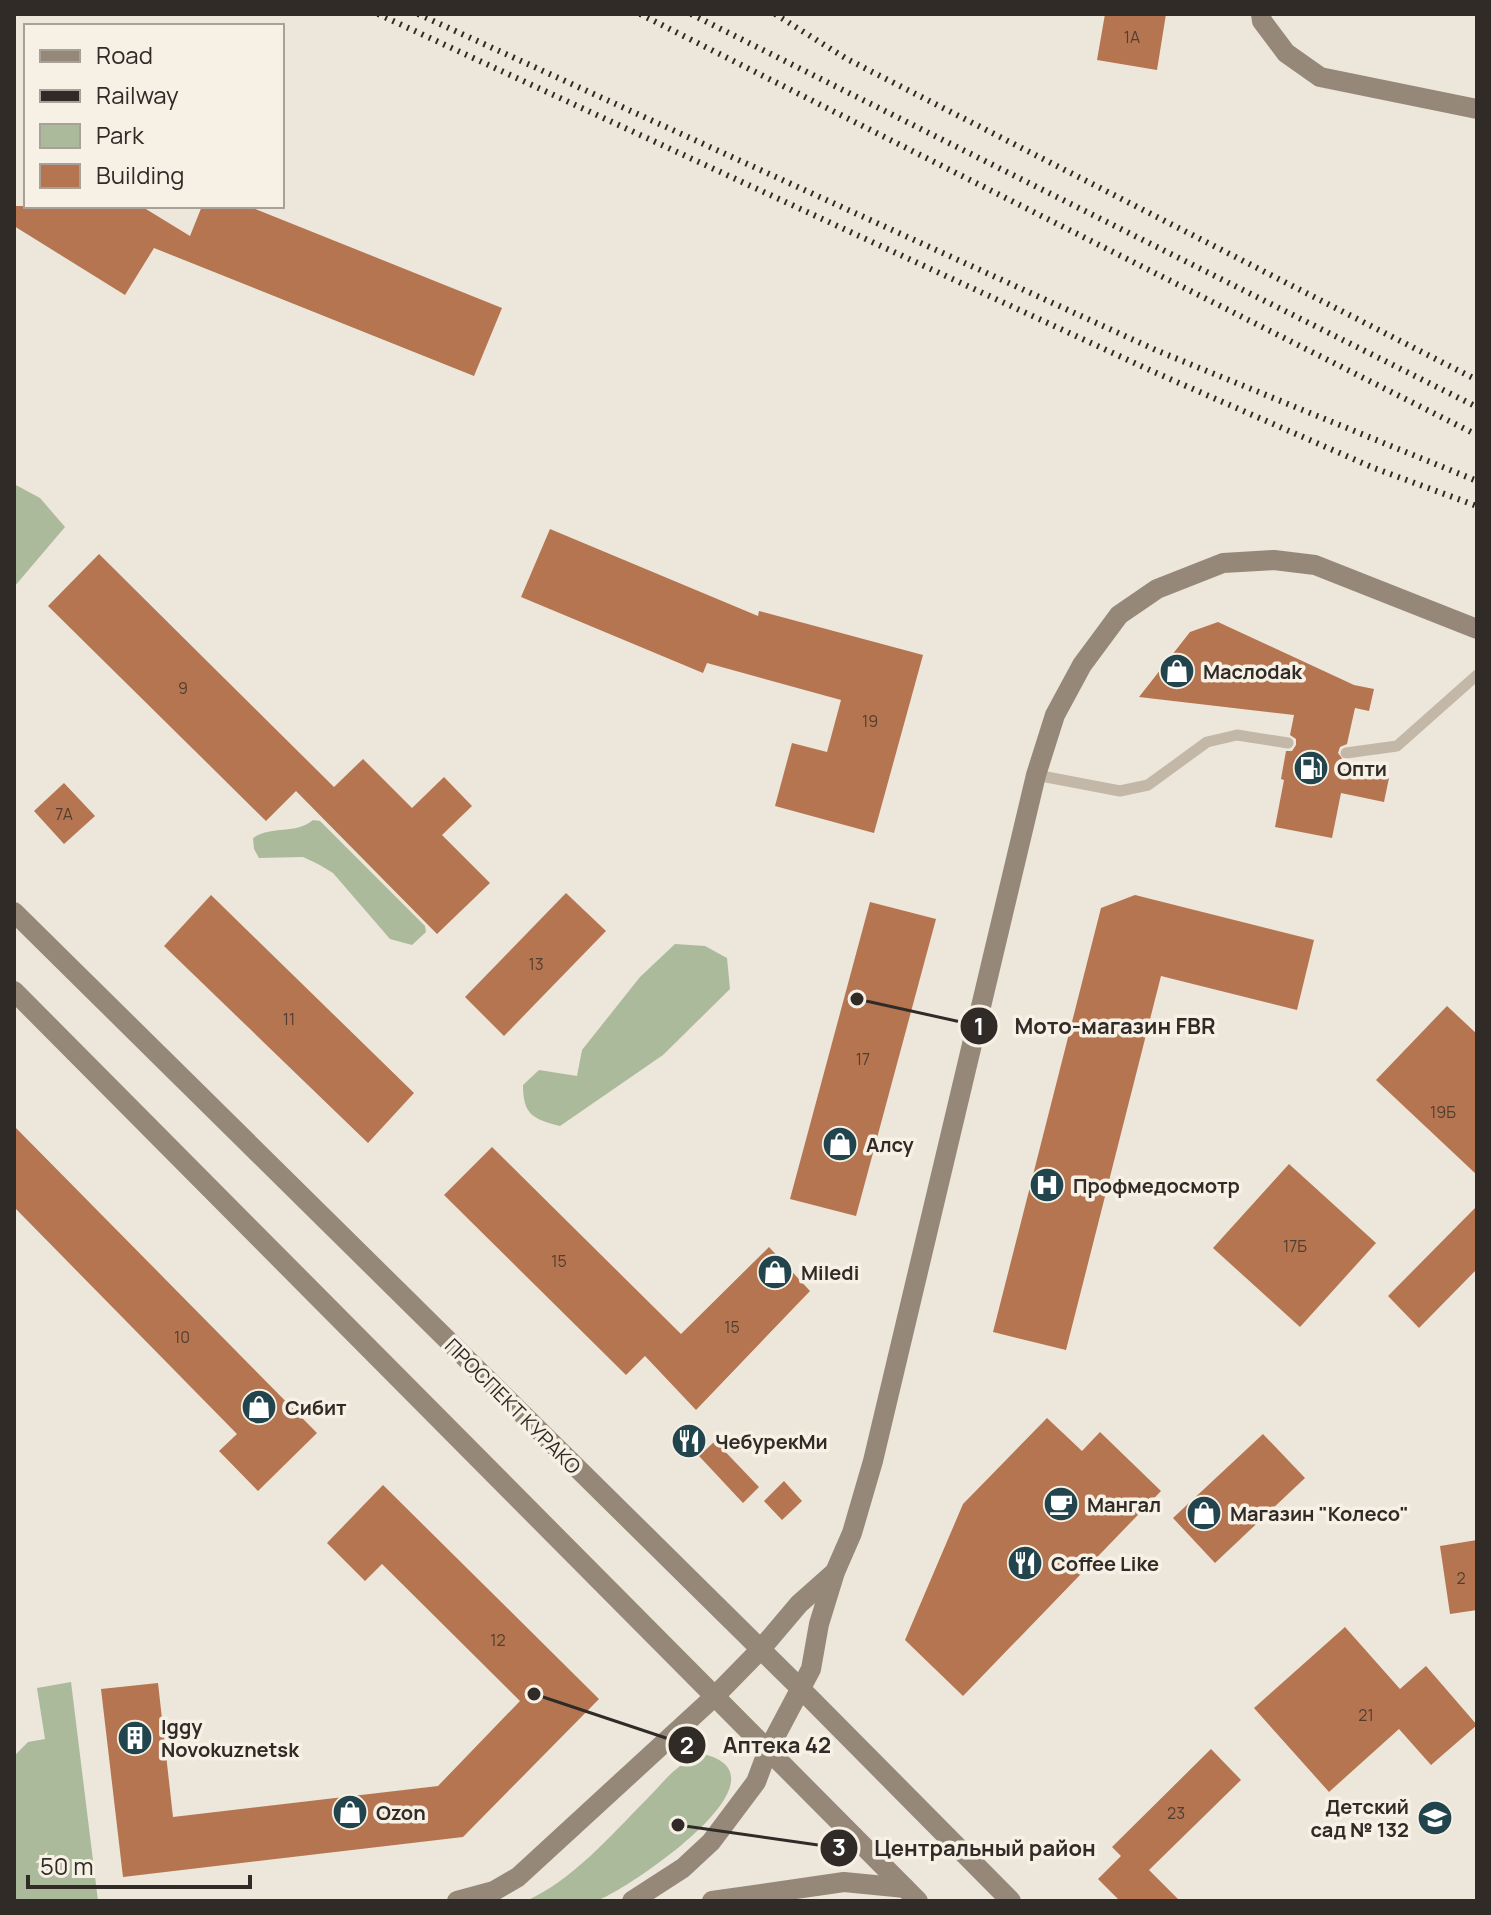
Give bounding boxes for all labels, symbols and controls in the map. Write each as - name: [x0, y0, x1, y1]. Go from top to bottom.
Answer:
- legend: [24, 24, 284, 208]
- house number: 1А: [1124, 26, 1140, 48]
- text: Road: [96, 38, 153, 71]
- text: Railway: [96, 78, 179, 111]
- text: Park: [96, 118, 145, 151]
- text: Building: [96, 158, 184, 191]
- shop icon: Mаслоdak: [1158, 652, 1196, 690]
- place label: Mаслоdak: [1203, 658, 1303, 685]
- house number: 9: [178, 677, 188, 699]
- house number: 19: [862, 710, 878, 732]
- fuel station icon: Опти: [1292, 749, 1330, 787]
- place label: Опти: [1337, 755, 1387, 782]
- house number: 7А: [55, 803, 73, 825]
- house number: 13: [528, 953, 544, 975]
- callout: Мото-магазин FBR: [959, 1003, 1232, 1049]
- house number: 11: [283, 1008, 295, 1030]
- text: 1: [974, 1009, 984, 1042]
- text: Мото-магазин FBR: [1015, 1011, 1215, 1041]
- house number: 17: [856, 1048, 870, 1070]
- house number: 19Б: [1430, 1101, 1456, 1123]
- shop icon: Алсу: [821, 1125, 859, 1163]
- place label: Алсу: [866, 1131, 915, 1158]
- hospital icon: Профмедосмотр: [1028, 1166, 1066, 1204]
- place label: Профмедосмотр: [1073, 1172, 1240, 1199]
- house number: 17Б: [1283, 1235, 1307, 1257]
- house number: 15: [551, 1250, 567, 1272]
- shop icon: Miledi: [756, 1253, 794, 1291]
- place label: Miledi: [801, 1259, 859, 1286]
- house number: 15: [724, 1316, 740, 1338]
- house number: 10: [174, 1326, 190, 1348]
- street label: ПРОСПЕКТ КУРАКО: [439, 1332, 587, 1480]
- shop icon: Сибит: [240, 1388, 278, 1426]
- place label: Сибит: [285, 1394, 347, 1421]
- restaurant icon: ЧебурекМи: [670, 1422, 708, 1460]
- place label: ЧебурекМи: [715, 1428, 828, 1455]
- cafe icon: Мангал: [1042, 1485, 1080, 1523]
- place label: Мангал: [1087, 1491, 1161, 1518]
- shop icon: Магазин "Колесо": [1185, 1494, 1223, 1532]
- place label: Магазин "Колесо": [1230, 1500, 1409, 1527]
- restaurant icon: Coffee Like: [1006, 1544, 1044, 1582]
- place label: Coffee Like: [1051, 1550, 1159, 1577]
- house number: 2: [1456, 1567, 1466, 1589]
- house number: 12: [490, 1629, 506, 1651]
- house number: 21: [1358, 1704, 1374, 1726]
- place label: Iggy Novokuznetsk: [161, 1713, 300, 1763]
- building icon: Iggy Novokuznetsk: [116, 1719, 154, 1757]
- callout: Аптека 42: [667, 1722, 847, 1768]
- text: 2: [680, 1728, 694, 1761]
- text: Аптека 42: [723, 1730, 831, 1760]
- shop icon: Ozon: [331, 1793, 369, 1831]
- place label: Детский сад № 132: [1311, 1793, 1409, 1843]
- place label: Ozon: [376, 1799, 426, 1826]
- school or university icon: Детский сад № 132: [1416, 1799, 1454, 1837]
- house number: 23: [1167, 1802, 1185, 1824]
- callout: Центральный район: [819, 1825, 1112, 1871]
- text: 3: [832, 1830, 846, 1863]
- text: Центральный район: [874, 1833, 1096, 1863]
- scale bar: [28, 1839, 250, 1889]
- text: 50 m: [40, 1849, 94, 1882]

